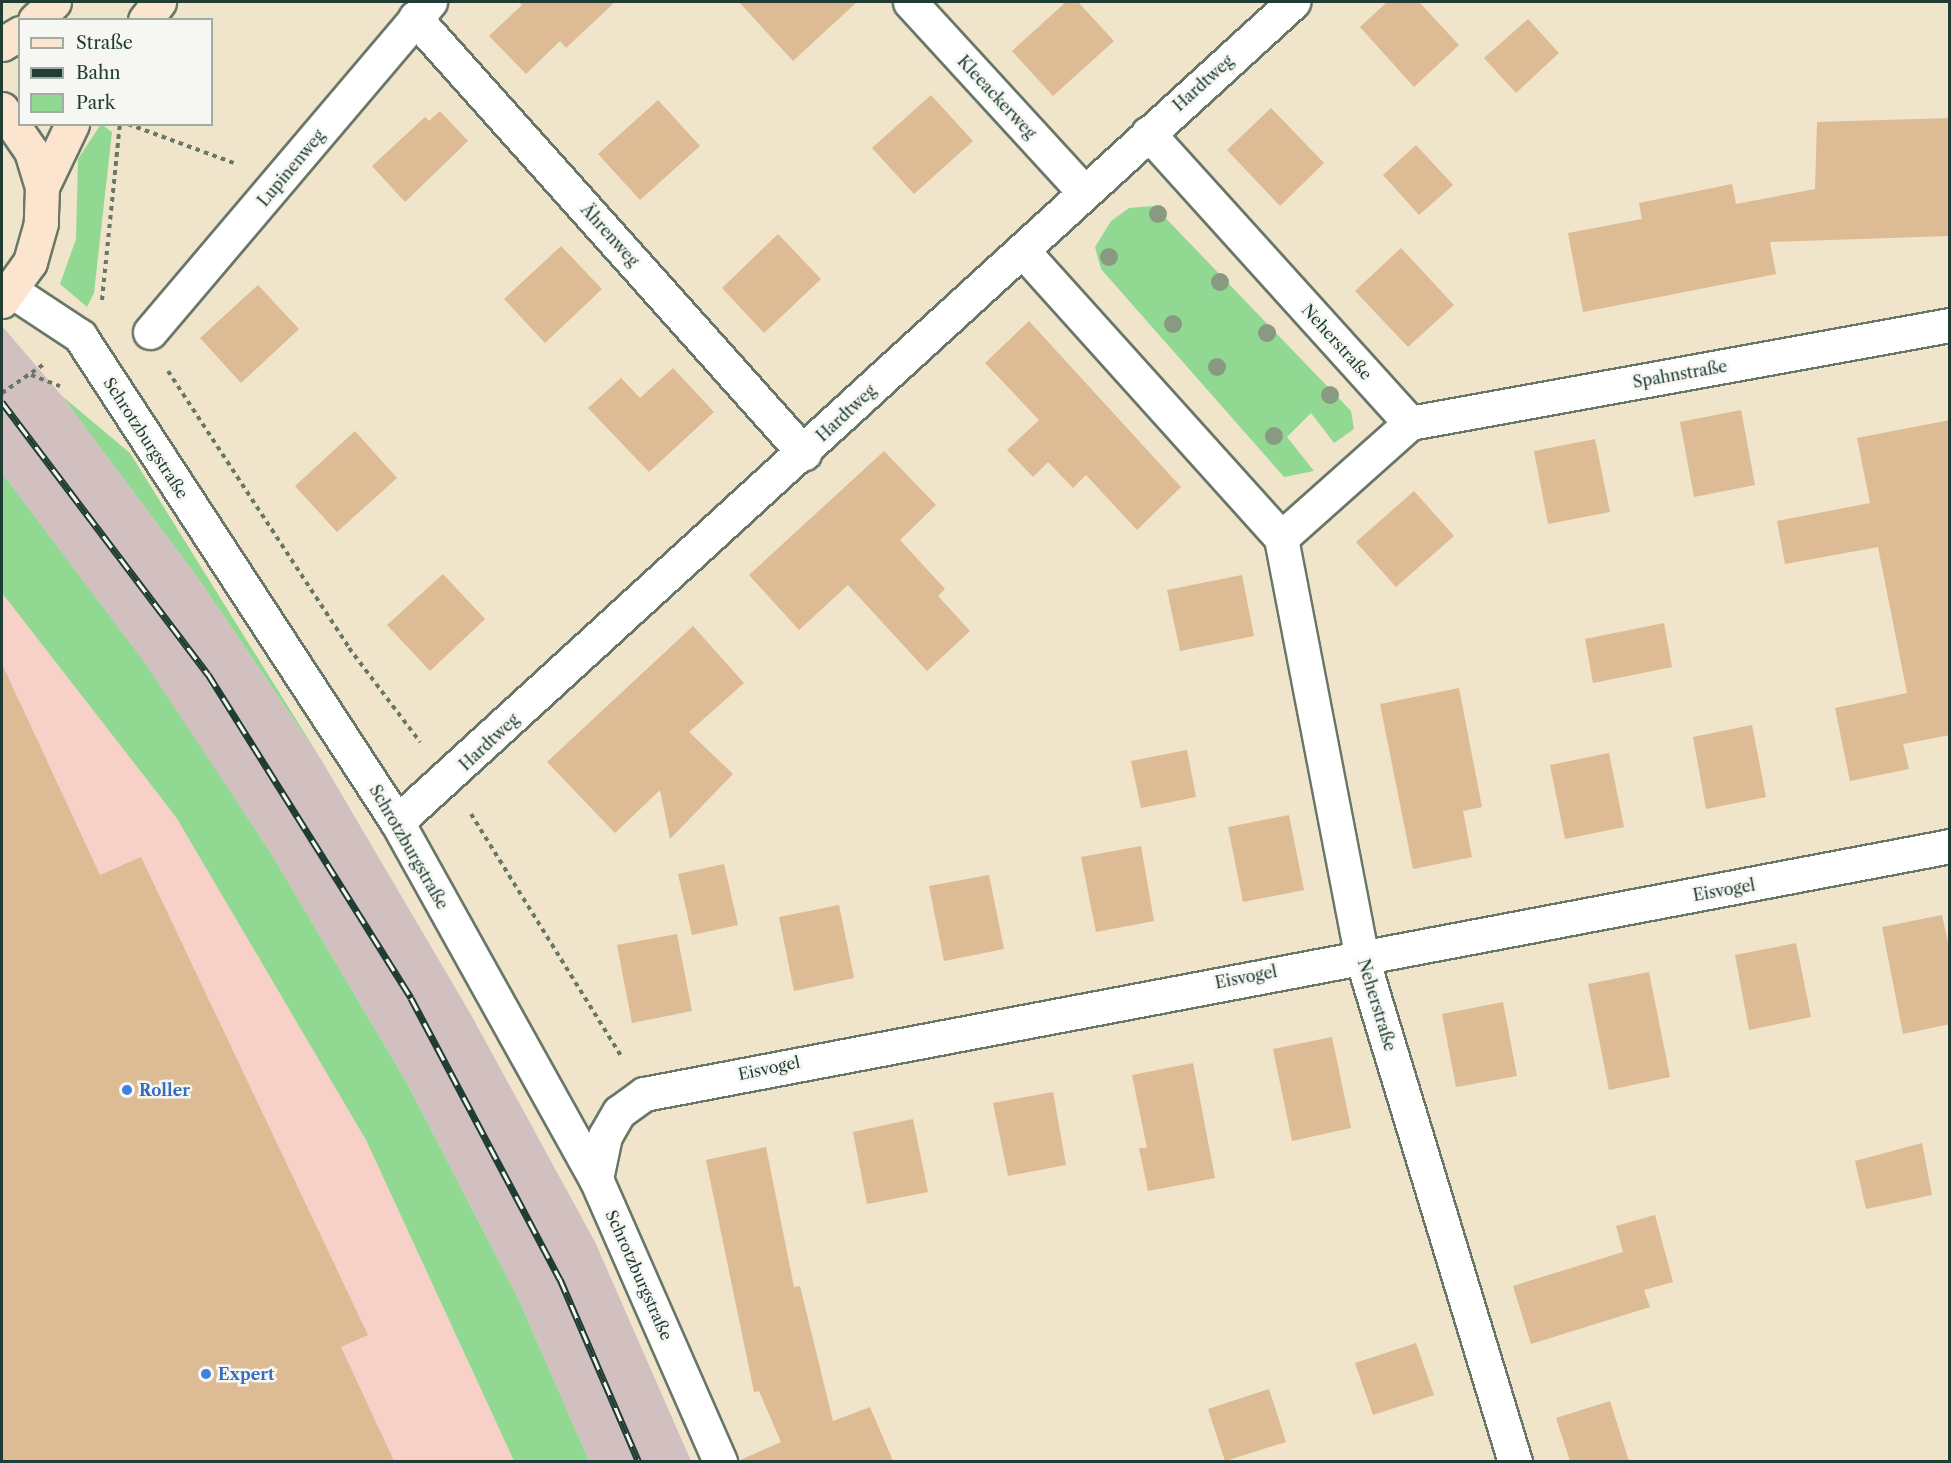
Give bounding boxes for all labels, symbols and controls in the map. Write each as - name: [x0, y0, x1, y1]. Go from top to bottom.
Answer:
- legend: [18, 18, 213, 126]
- text: Straße: [76, 32, 133, 54]
- street label: Hardtweg: [1169, 51, 1237, 115]
- street label: Kleeackerweg: [954, 52, 1040, 142]
- text: Bahn: [76, 62, 121, 84]
- text: Park: [76, 92, 115, 114]
- street label: Lupinenweg: [253, 126, 329, 210]
- street label: Ährenweg: [577, 200, 643, 270]
- street label: Neherstraße: [1298, 300, 1376, 384]
- street label: Spahnstraße: [1631, 356, 1729, 392]
- street label: Schrotzburgstraße: [100, 374, 192, 502]
- street label: Hardtweg: [812, 381, 880, 445]
- street label: Hardtweg: [455, 710, 523, 774]
- street label: Schrotzburgstraße: [366, 781, 452, 913]
- street label: Eisvogel: [1691, 875, 1757, 905]
- street label: Neherstraße: [1354, 957, 1400, 1053]
- street label: Eisvogel: [1213, 962, 1279, 992]
- street label: Eisvogel: [736, 1052, 802, 1084]
- place label: Roller: [139, 1080, 190, 1100]
- marker: Roller: [120, 1083, 134, 1097]
- street label: Schrotzburgstraße: [602, 1207, 676, 1343]
- place label: Expert: [218, 1364, 275, 1384]
- marker: Expert: [199, 1367, 213, 1381]

